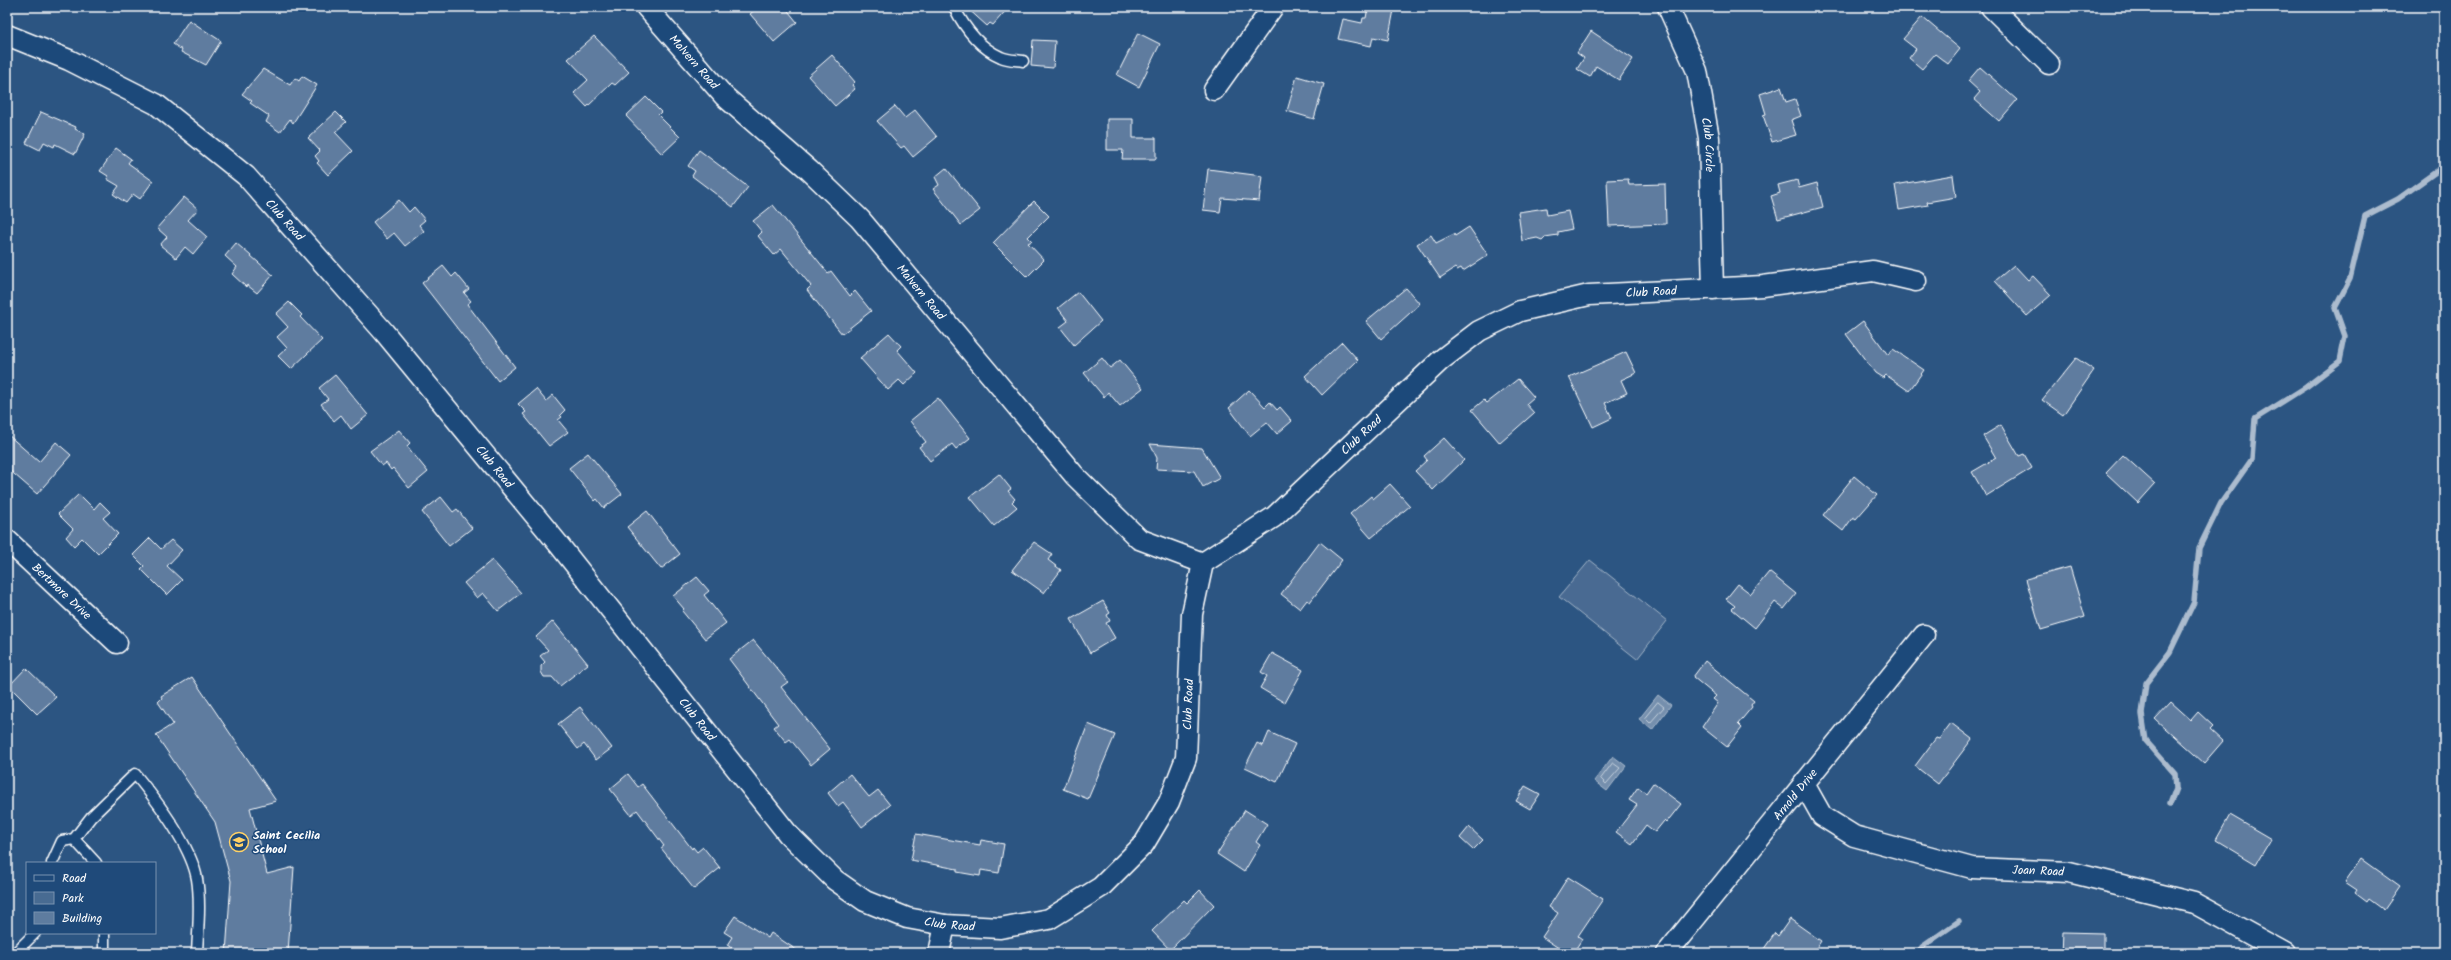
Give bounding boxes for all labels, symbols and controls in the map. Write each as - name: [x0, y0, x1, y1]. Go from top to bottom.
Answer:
- street label: Malvern Road: [665, 30, 724, 94]
- street label: Club Circle: [1696, 116, 1719, 173]
- street label: Club Road: [261, 194, 309, 246]
- street label: Malvern Road: [892, 260, 951, 325]
- street label: Club Road: [1625, 281, 1678, 303]
- street label: Club Road: [1336, 410, 1387, 459]
- street label: Club Road: [471, 441, 519, 493]
- street label: Bertmore Drive: [28, 558, 96, 625]
- street label: Club Road: [1178, 678, 1199, 730]
- street label: Club Road: [674, 693, 721, 746]
- street label: Arnold Drive: [1768, 764, 1822, 824]
- place label: Saint Cecilia School: [253, 826, 320, 859]
- school or university icon: Saint Cecilia School: [228, 831, 250, 853]
- street label: Joan Road: [2012, 860, 2066, 881]
- legend: [26, 862, 156, 934]
- text: Road: [62, 869, 87, 888]
- text: Park: [62, 889, 84, 908]
- text: Building: [62, 909, 102, 928]
- street label: Club Road: [922, 912, 976, 936]

